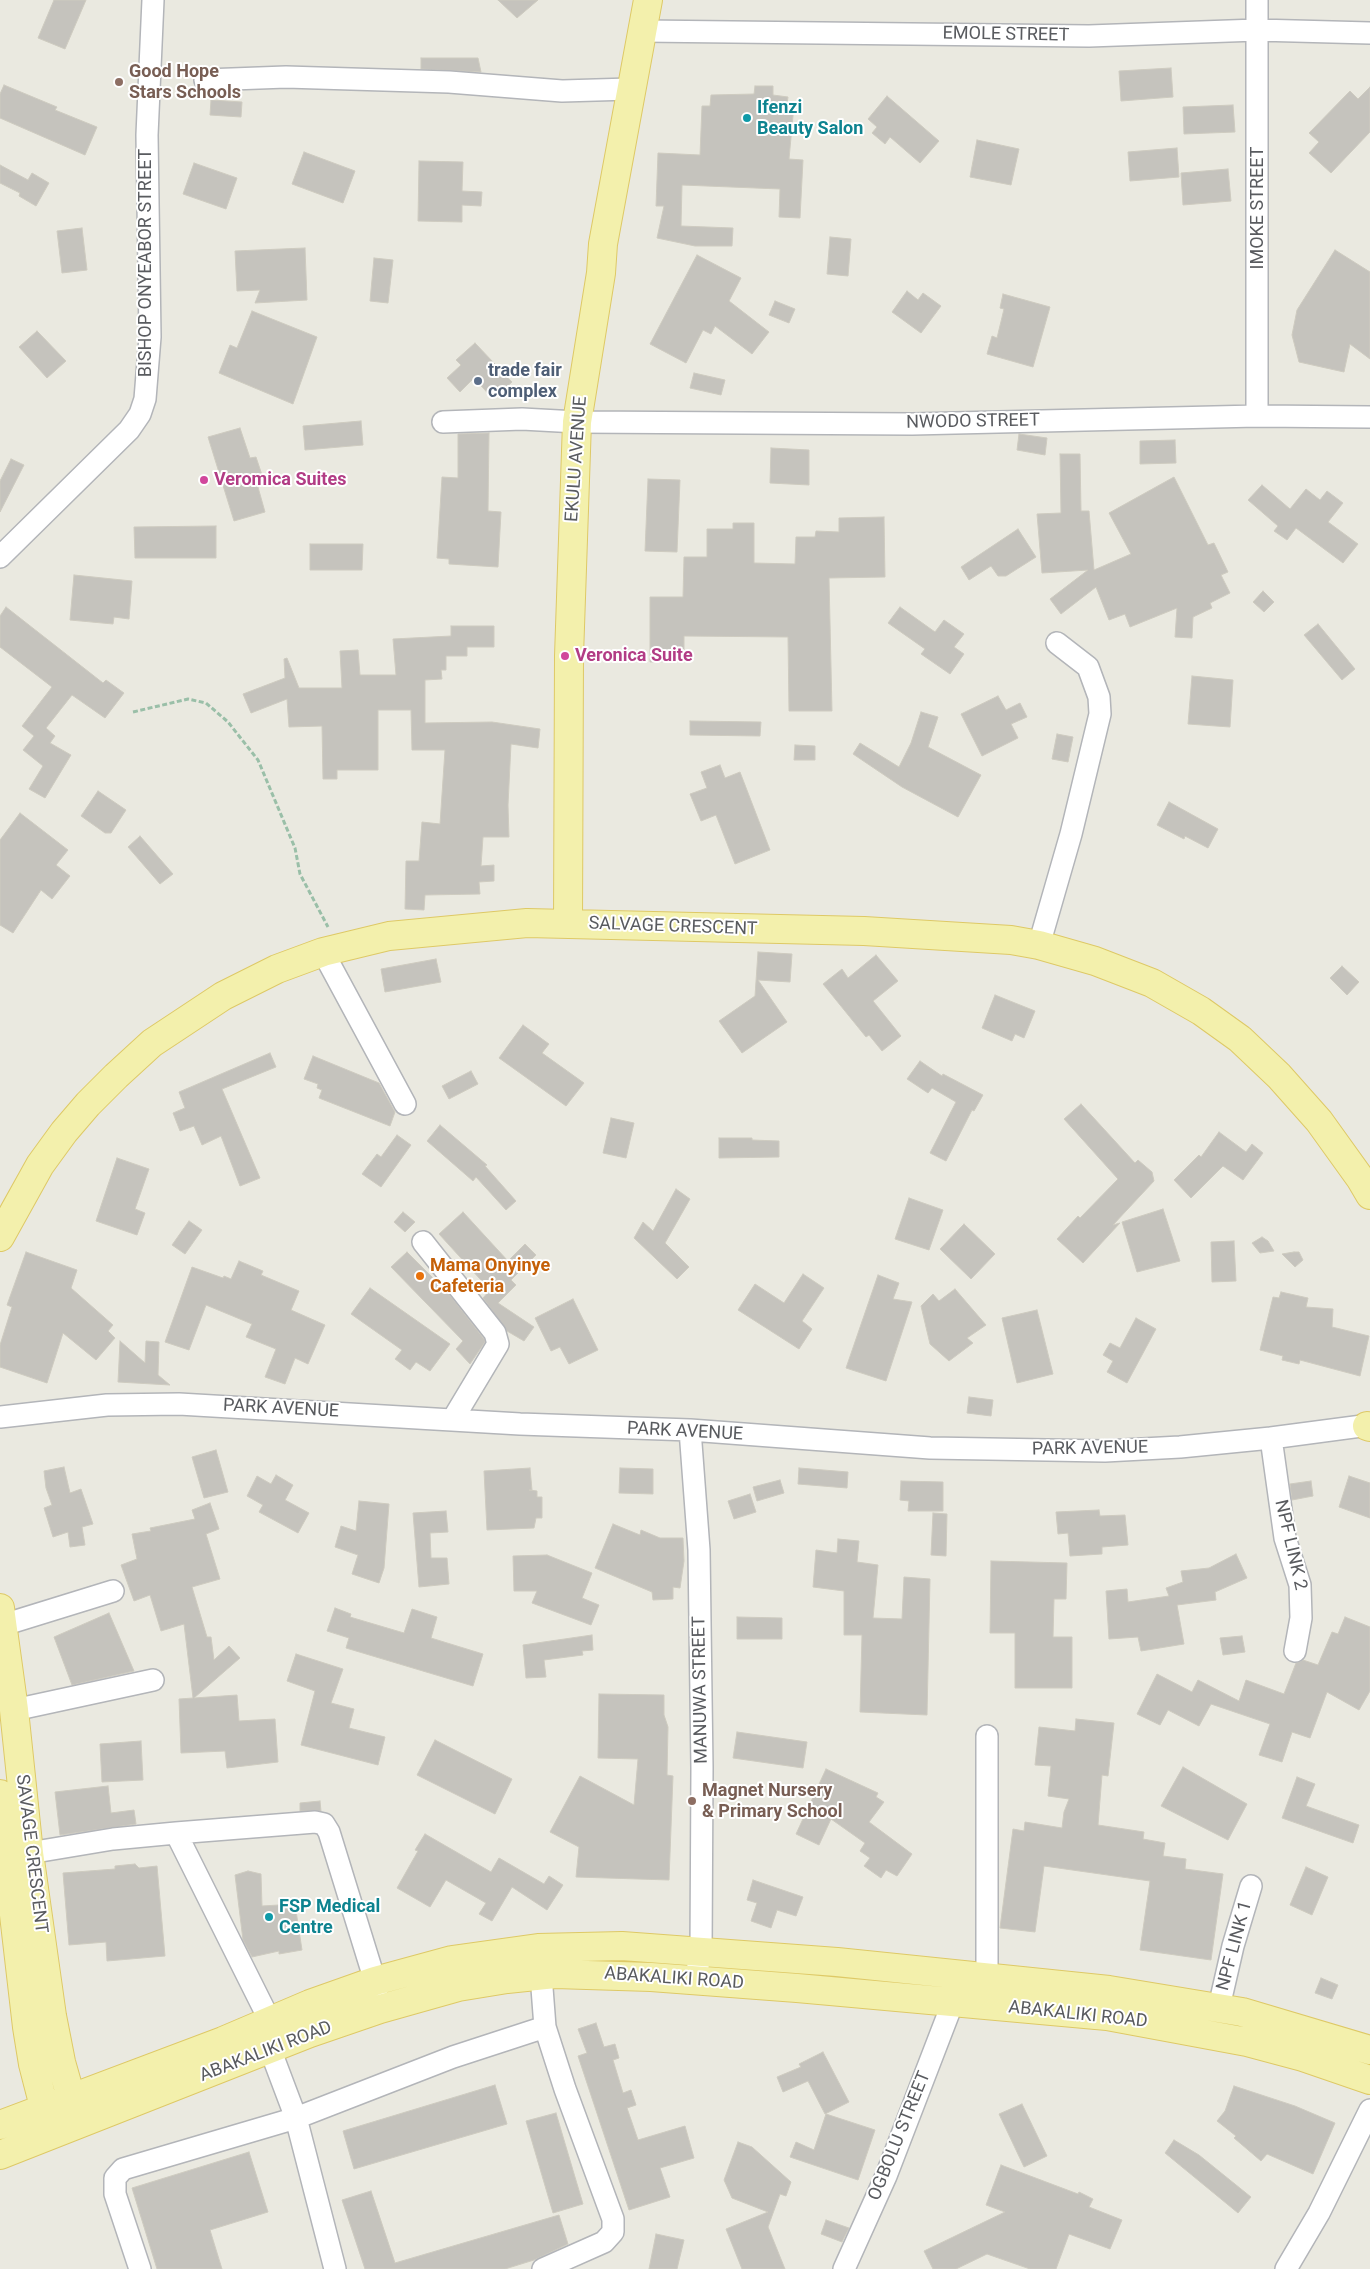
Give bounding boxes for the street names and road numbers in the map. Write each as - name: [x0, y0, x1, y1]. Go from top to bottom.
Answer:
- street label: EMOLE STREET: [943, 23, 1069, 47]
- street label: IMOKE STREET: [1247, 147, 1269, 269]
- street label: BISHOP ONYEABOR STREET: [135, 149, 157, 377]
- street label: EKULU AVENUE: [562, 395, 592, 523]
- street label: NWODO STREET: [906, 410, 1040, 434]
- street label: SALVAGE CRESCENT: [588, 913, 758, 941]
- street label: PARK AVENUE: [222, 1395, 340, 1423]
- street label: PARK AVENUE: [626, 1418, 744, 1446]
- street label: PARK AVENUE: [1032, 1437, 1148, 1461]
- street label: NPF LINK 2: [1269, 1498, 1311, 1592]
- street label: MANUWA STREET: [689, 1616, 713, 1764]
- street label: SAVAGE CRESCENT: [11, 1773, 51, 1935]
- street label: NPF LINK 1: [1213, 1899, 1257, 1993]
- street label: ABAKALIKI ROAD: [604, 1963, 744, 1995]
- street label: ABAKALIKI ROAD: [1007, 1997, 1149, 2033]
- street label: ABAKALIKI ROAD: [197, 2017, 335, 2087]
- street label: OGBOLU STREET: [864, 2068, 936, 2204]

